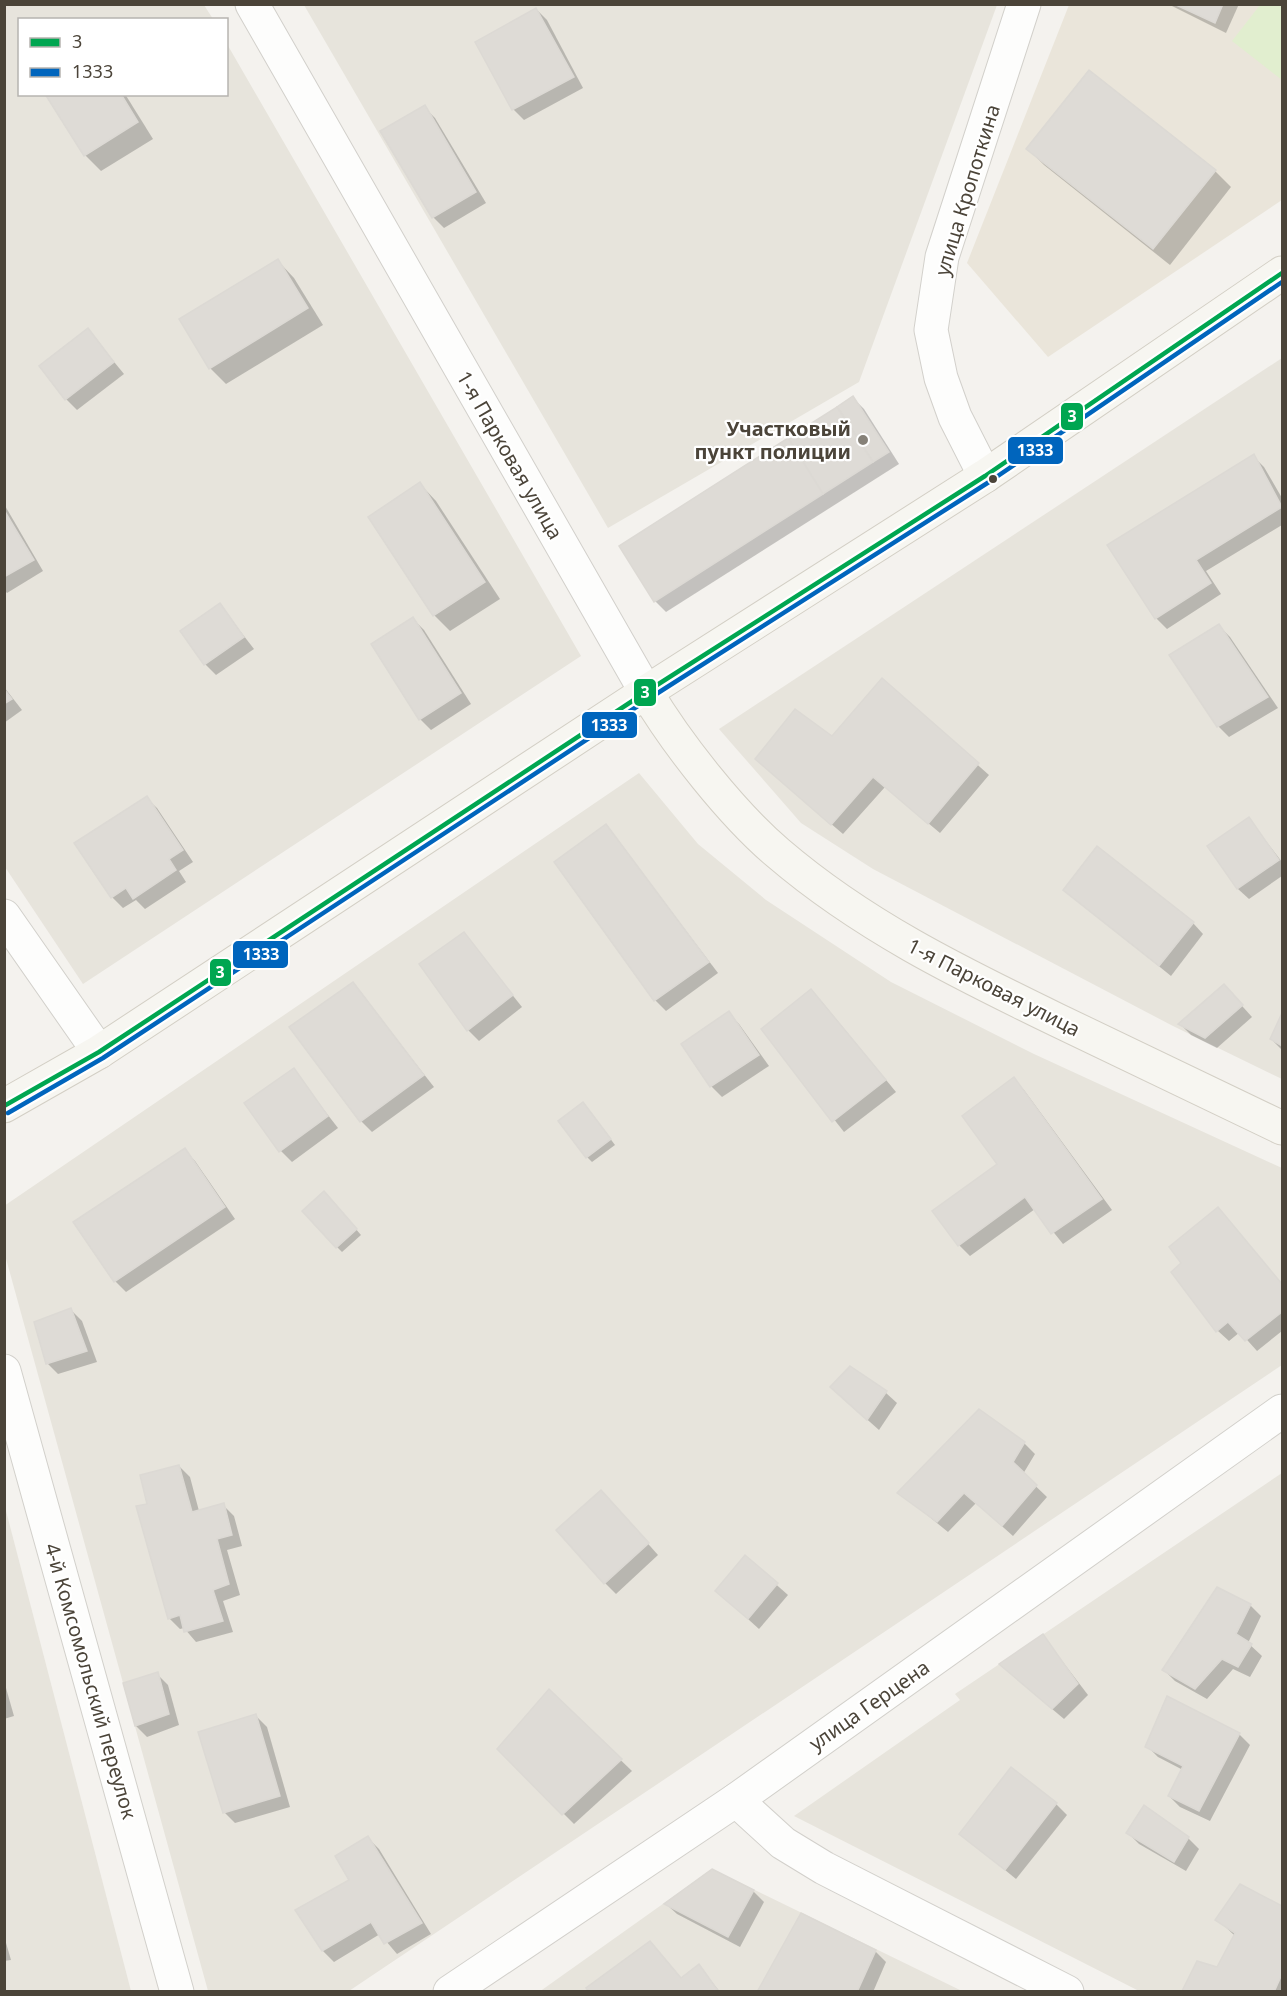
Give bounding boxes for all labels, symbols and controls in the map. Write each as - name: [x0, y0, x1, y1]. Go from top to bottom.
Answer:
- legend: [18, 18, 228, 96]
- text: 3: [72, 29, 82, 53]
- text: 1333: [72, 59, 113, 83]
- street label: улица Кропоткина: [928, 101, 1006, 279]
- street label: 1-я Парковая улица: [451, 366, 569, 544]
- line badge: 3: [1060, 402, 1084, 431]
- text: 3: [1067, 405, 1077, 427]
- place label: Участковый пункт полиции: [695, 415, 851, 465]
- marker: Участковый пункт полиции: [856, 433, 870, 447]
- line badge: 1333: [1007, 436, 1064, 465]
- text: 1333: [1017, 439, 1053, 461]
- unlabelled marker: [987, 473, 999, 485]
- line badge: 3: [633, 678, 657, 707]
- text: 3: [640, 681, 650, 703]
- line badge: 1333: [581, 711, 638, 739]
- text: 1333: [591, 714, 627, 736]
- street label: 1-я Парковая улица: [903, 932, 1085, 1042]
- line badge: 1333: [232, 940, 289, 969]
- text: 1333: [243, 943, 279, 965]
- line badge: 3: [209, 958, 232, 987]
- text: 3: [215, 961, 225, 983]
- street label: 4-й Комсомольский переулок: [39, 1540, 143, 1823]
- street label: улица Герцена: [803, 1653, 935, 1757]

